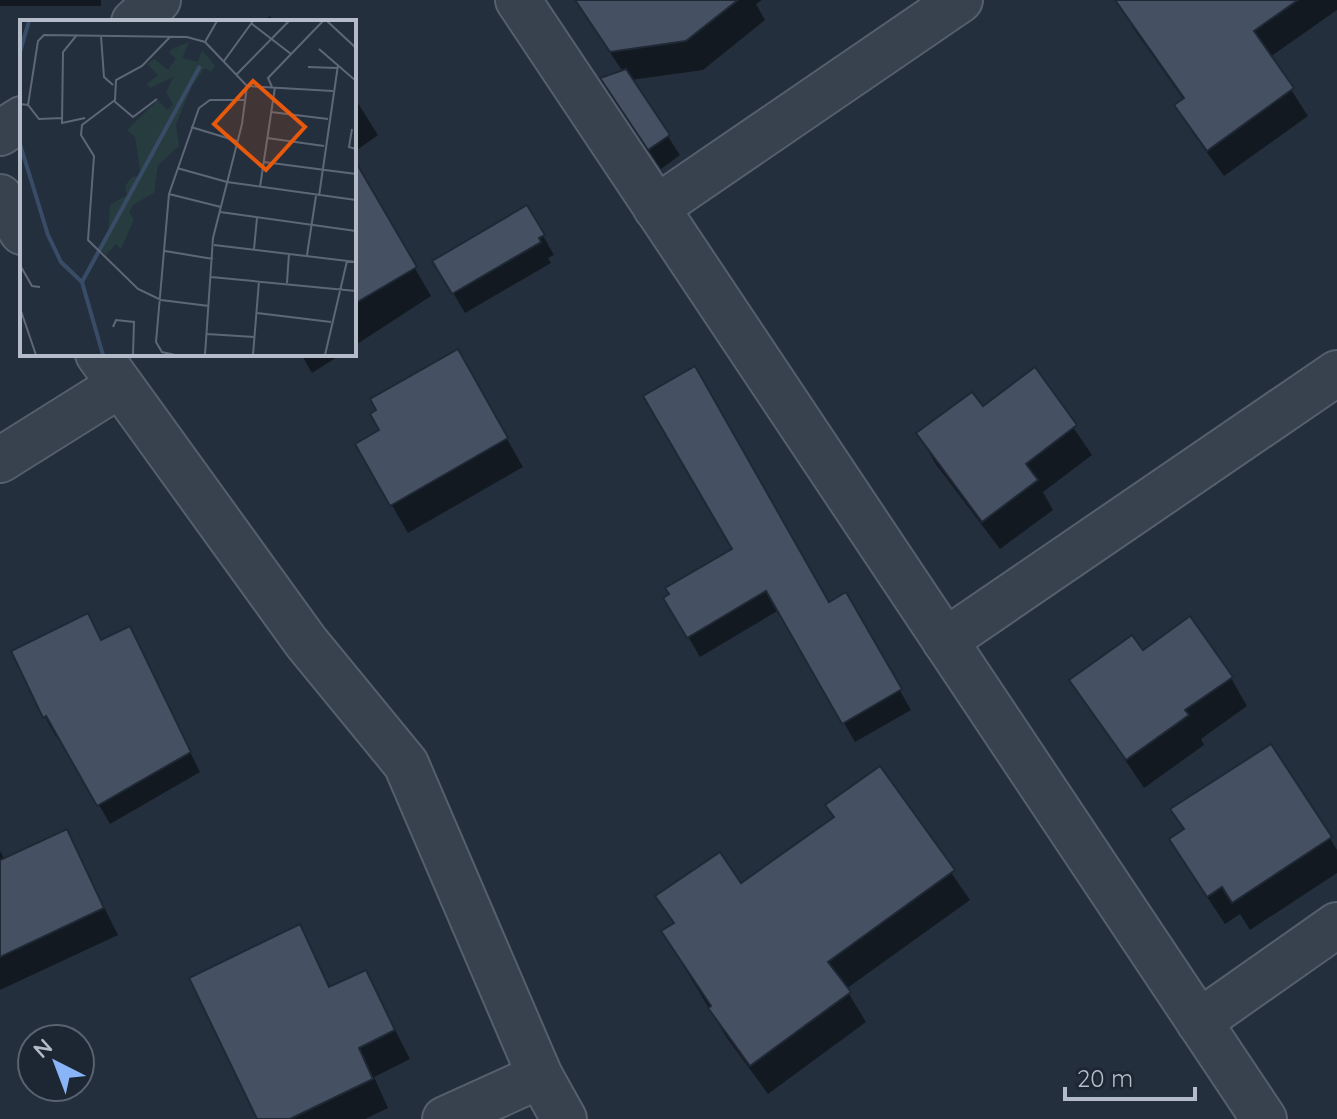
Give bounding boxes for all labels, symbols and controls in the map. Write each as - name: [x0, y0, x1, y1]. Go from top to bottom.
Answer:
- inset map: [20, 20, 356, 356]
- north arrow: [16, 1023, 96, 1103]
- text: N: [27, 1032, 58, 1064]
- scale bar: [1065, 1051, 1195, 1101]
- text: 20 m: [1077, 1063, 1133, 1093]

